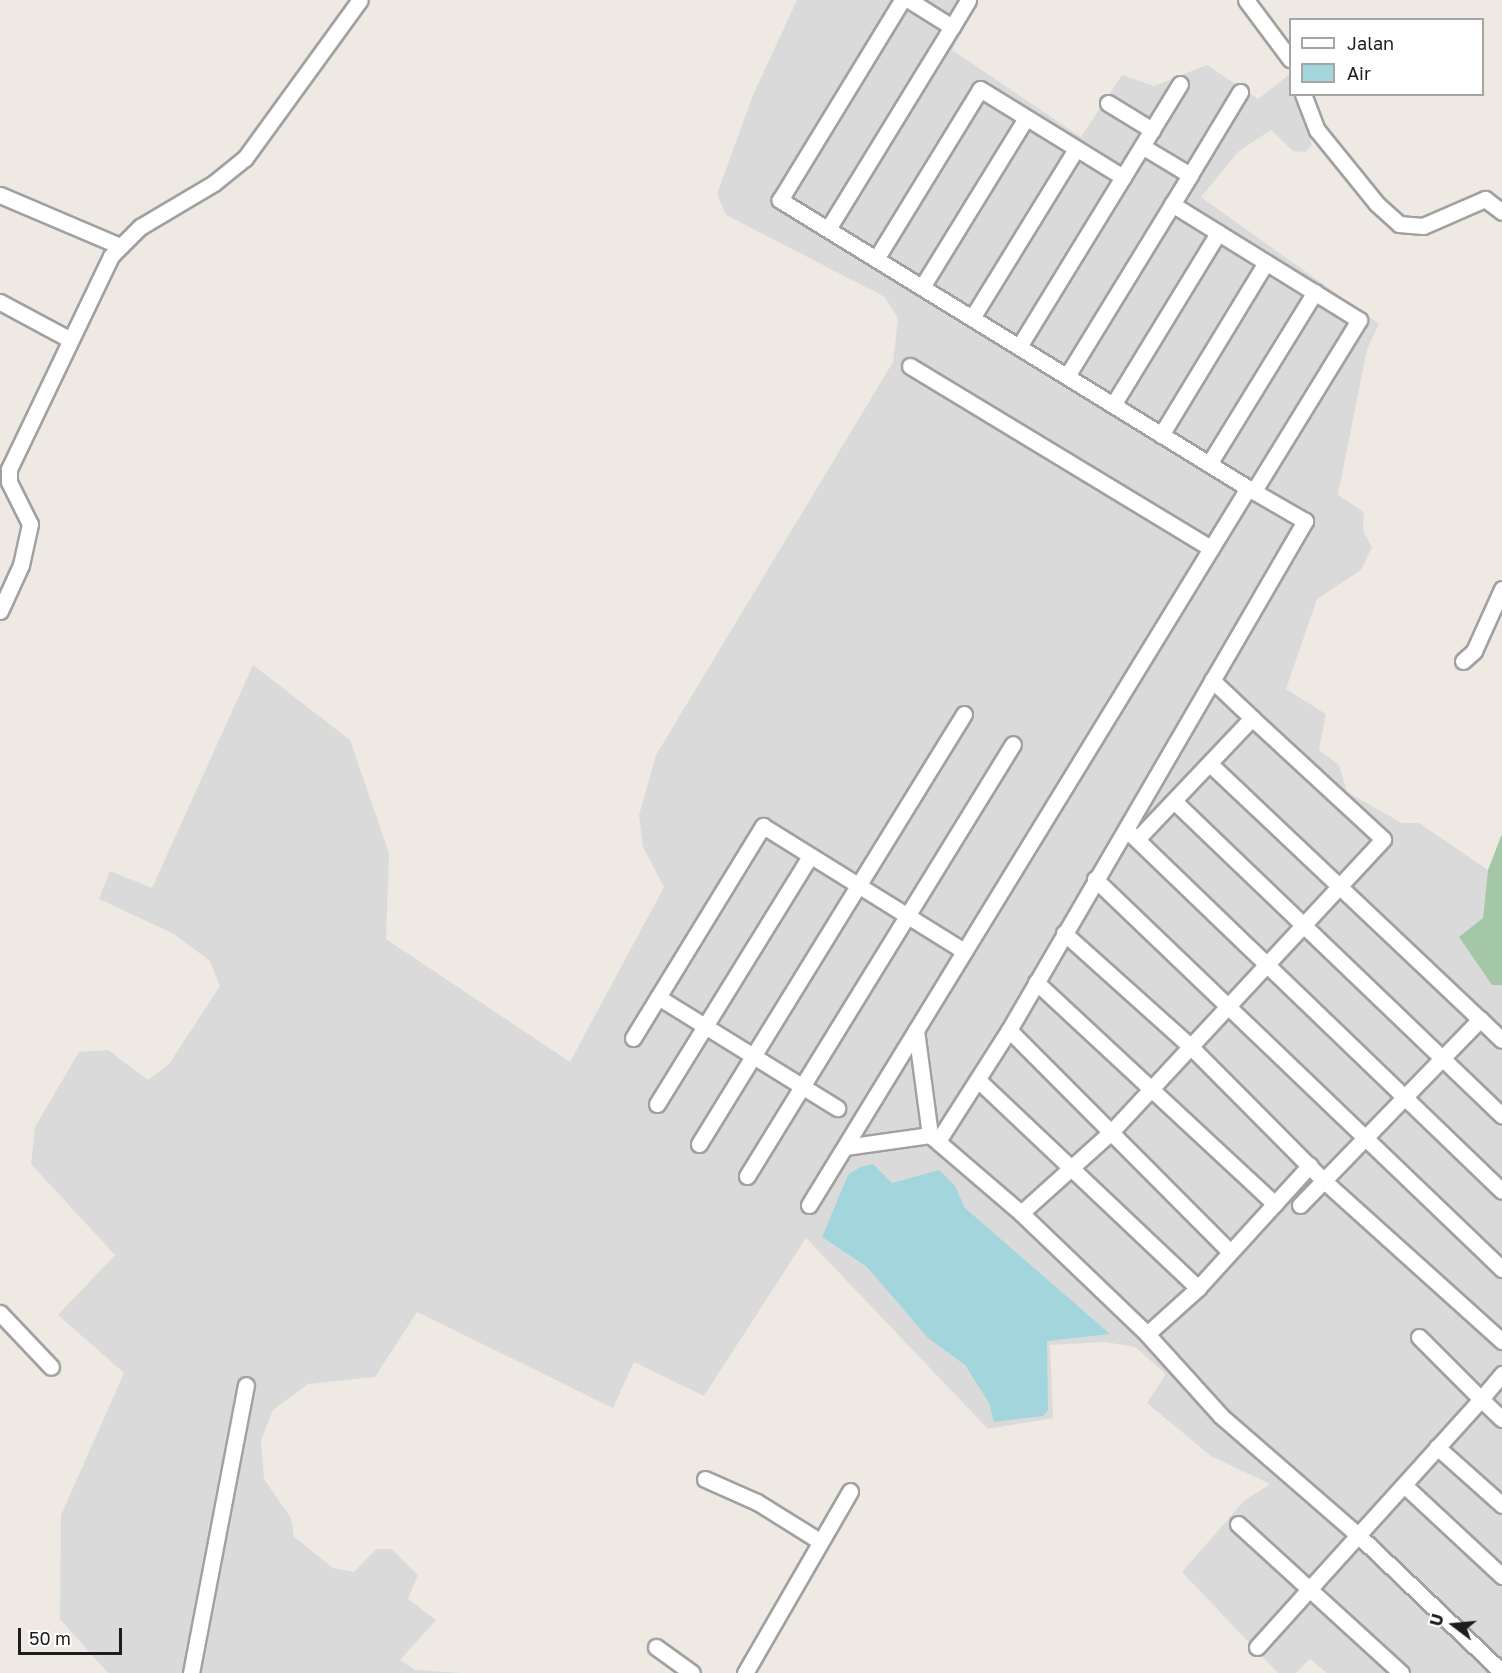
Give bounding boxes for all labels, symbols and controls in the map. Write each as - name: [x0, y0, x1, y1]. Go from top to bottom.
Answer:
- legend: [1289, 18, 1484, 96]
- text: Jalan: [1347, 32, 1394, 54]
- text: Air: [1347, 62, 1371, 84]
- north arrow: [1424, 1595, 1484, 1655]
- text: U: [1425, 1612, 1448, 1628]
- scale bar: [21, 1616, 124, 1654]
- text: 50 m: [29, 1627, 71, 1649]

